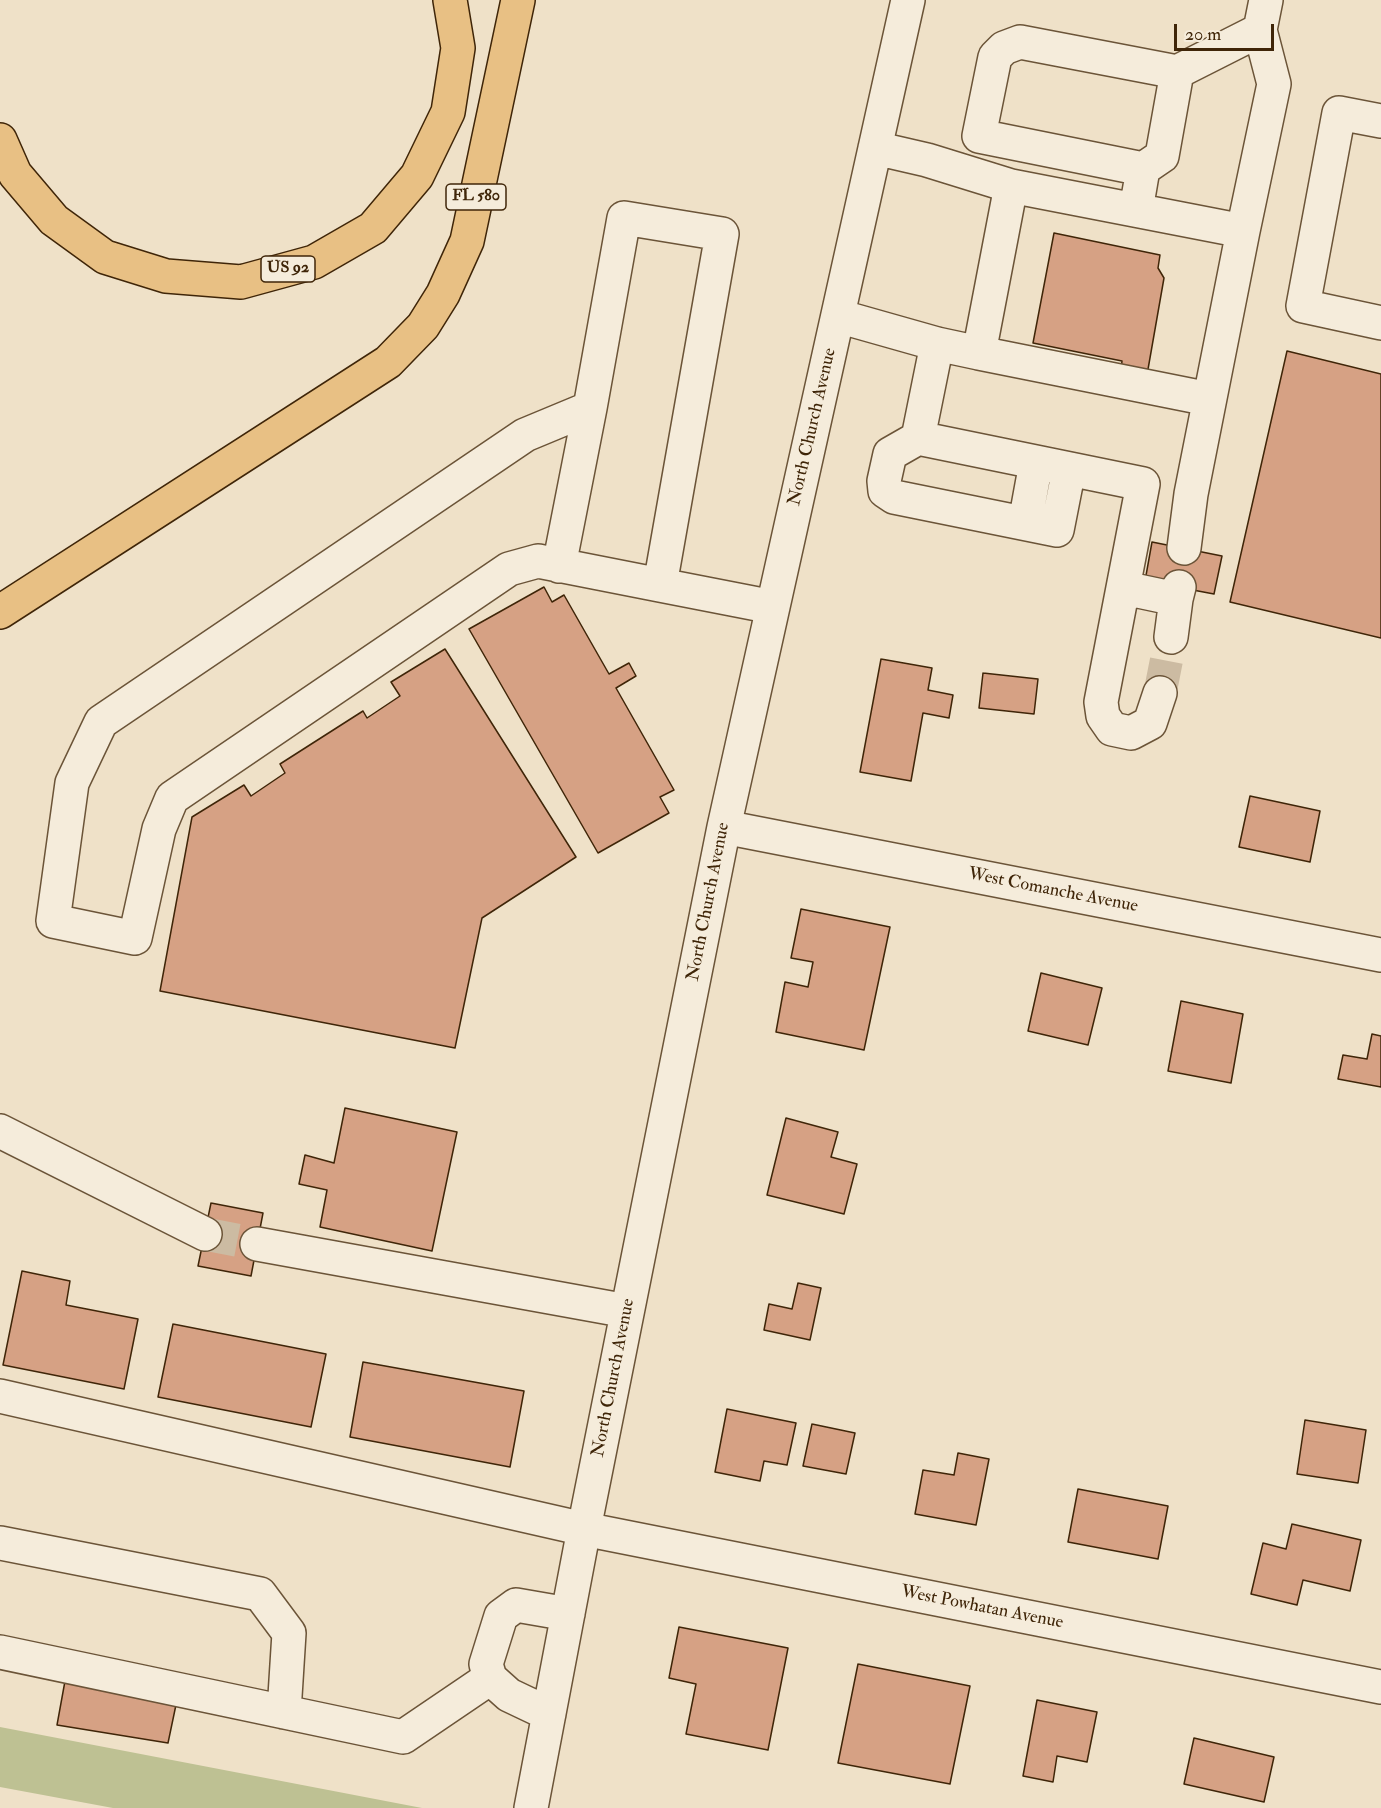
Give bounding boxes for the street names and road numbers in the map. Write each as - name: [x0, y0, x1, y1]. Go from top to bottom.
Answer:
- road number: FL 580: [446, 184, 506, 210]
- road number: US 92: [261, 256, 315, 282]
- street label: North Church Avenue: [784, 346, 842, 508]
- street label: North Church Avenue: [683, 821, 735, 983]
- street label: West Comanche Avenue: [966, 864, 1140, 918]
- street label: North Church Avenue: [588, 1297, 640, 1459]
- street label: West Powhatan Avenue: [899, 1582, 1065, 1634]

